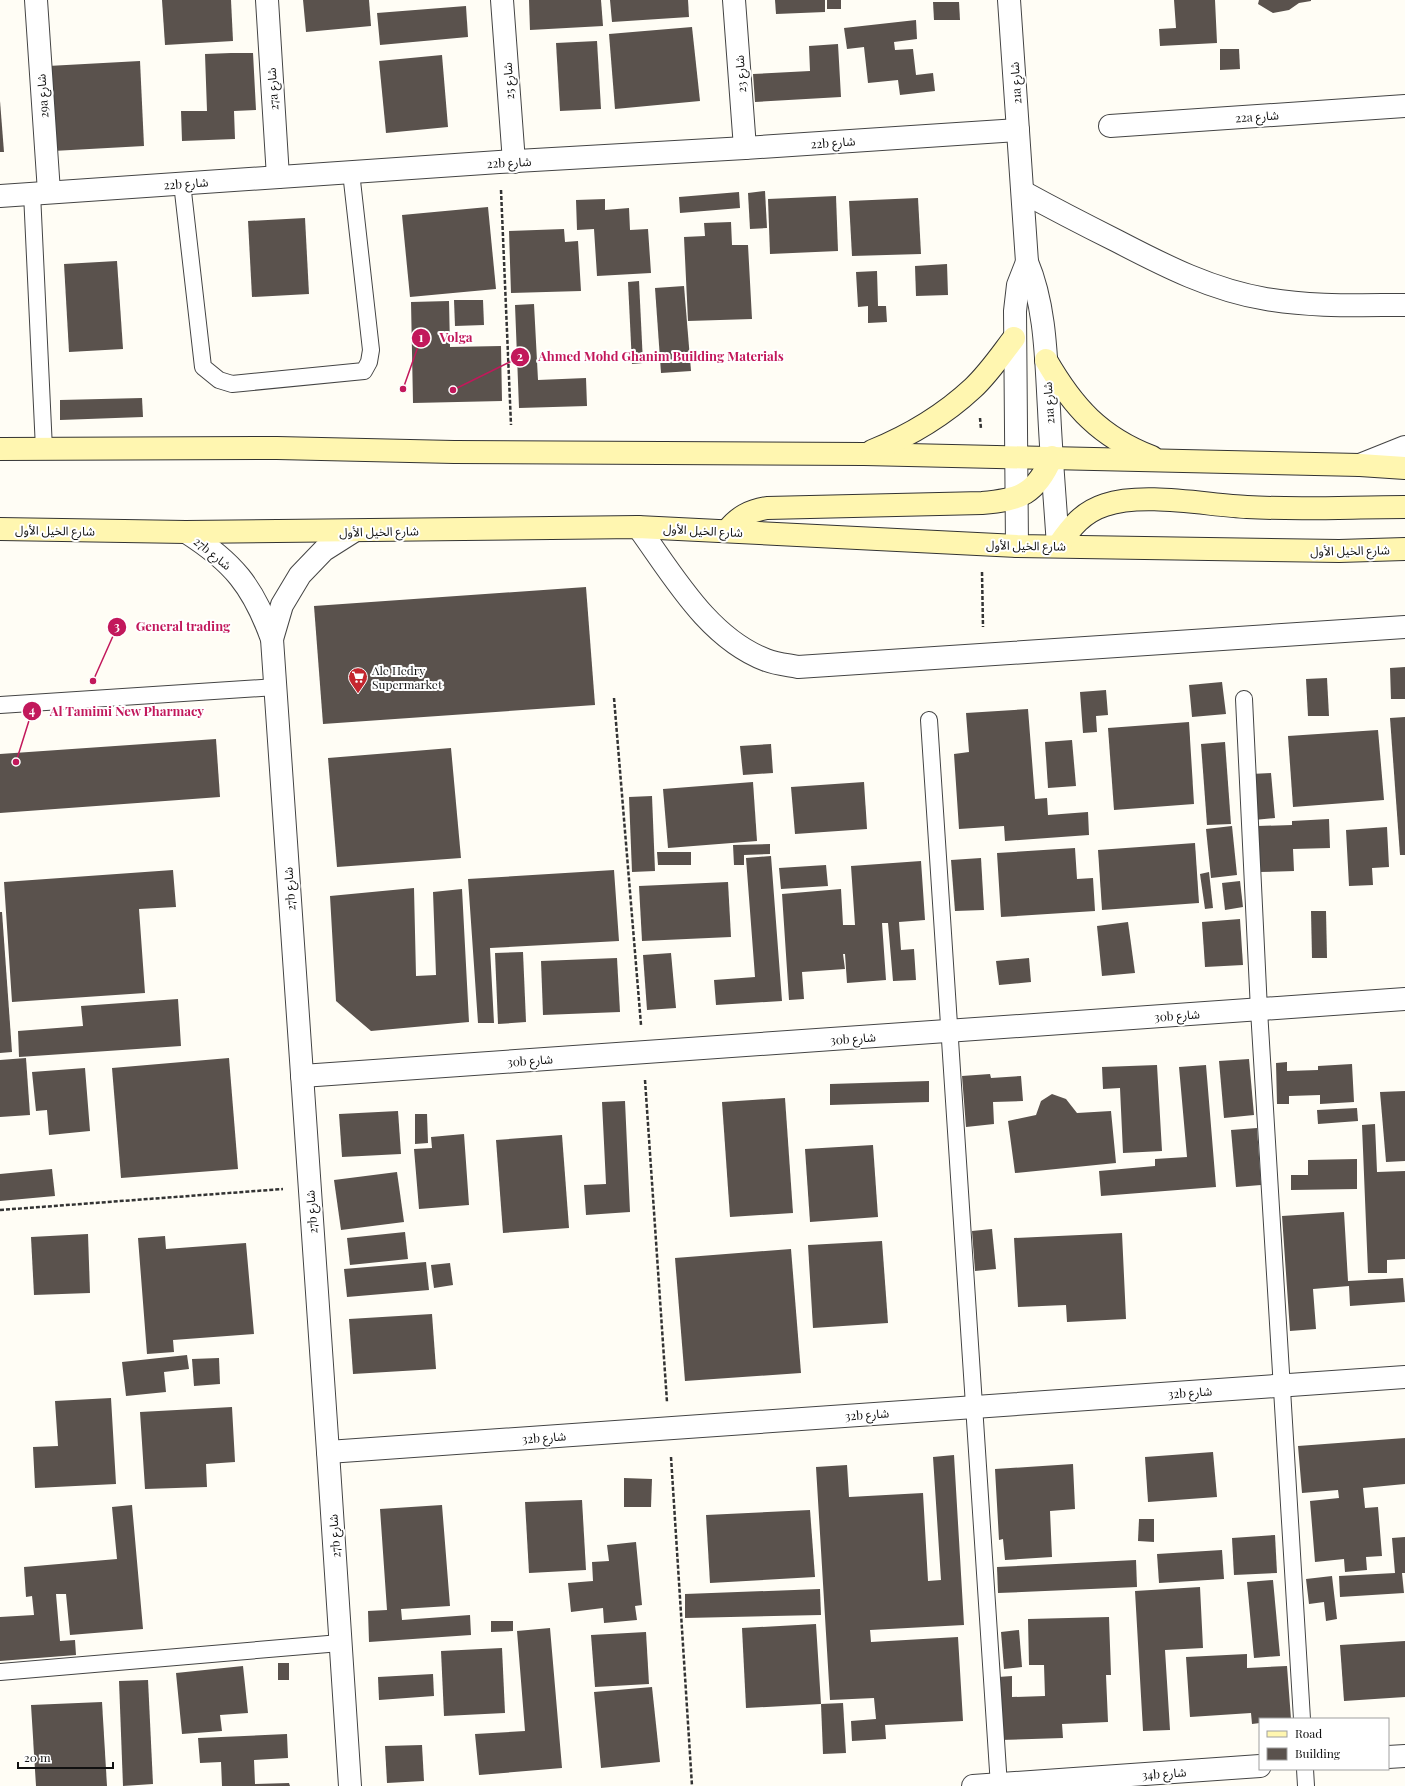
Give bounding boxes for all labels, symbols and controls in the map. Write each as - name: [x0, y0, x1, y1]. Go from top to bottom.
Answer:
- street label: شارع 23: [731, 55, 751, 93]
- street label: 21a شارع: [1006, 61, 1026, 105]
- street label: شارع 25: [499, 62, 519, 100]
- street label: 27a شارع: [263, 67, 283, 111]
- street label: 29a شارع: [32, 73, 54, 119]
- street label: 22a شارع: [1235, 106, 1280, 128]
- street label: 22b شارع: [810, 132, 856, 154]
- street label: 22b شارع: [486, 153, 532, 173]
- street label: 22b شارع: [163, 173, 209, 195]
- callout: Volga: [411, 325, 480, 350]
- text: Volga: [439, 328, 473, 345]
- text: 1: [419, 329, 424, 345]
- callout: Ahmed Mohd Ghanim Building Materials: [510, 344, 792, 369]
- text: Ahmed Mohd Ghanim Building Materials: [537, 347, 784, 364]
- text: 2: [517, 348, 523, 364]
- street label: 21a شارع: [1039, 381, 1059, 425]
- street label: شارع الخيل الأول: [663, 520, 743, 542]
- street label: شارع الخيل الأول: [15, 521, 95, 541]
- street label: شارع الخيل الأول: [339, 522, 419, 542]
- street label: 27b شارع: [190, 533, 235, 575]
- street label: شارع الخيل الأول: [986, 536, 1066, 556]
- street label: شارع الخيل الأول: [1310, 541, 1390, 561]
- callout: General trading: [107, 614, 238, 639]
- text: General trading: [136, 617, 231, 634]
- text: 3: [114, 618, 120, 634]
- place label: Ale Hedry Supermarket: [371, 662, 443, 692]
- supermarket icon: Ale Hedry Supermarket: [347, 666, 369, 694]
- callout: Al Tamimi New Pharmacy: [22, 699, 213, 724]
- text: 4: [29, 702, 35, 718]
- text: Al Tamimi New Pharmacy: [49, 702, 204, 719]
- street label: 27b شارع: [279, 866, 301, 911]
- street label: 30b شارع: [1154, 1005, 1201, 1027]
- street label: 30b شارع: [830, 1028, 877, 1050]
- street label: 30b شارع: [507, 1050, 554, 1072]
- street label: 27b شارع: [301, 1189, 323, 1234]
- street label: 32b شارع: [1167, 1382, 1213, 1404]
- street label: 32b شارع: [844, 1404, 890, 1426]
- street label: 32b شارع: [521, 1427, 567, 1449]
- street label: 27b شارع: [324, 1513, 346, 1558]
- legend: [1259, 1718, 1389, 1770]
- text: Road: [1295, 1725, 1322, 1741]
- scale bar: [18, 1744, 113, 1770]
- text: Building: [1295, 1745, 1341, 1761]
- text: 20 m: [24, 1749, 51, 1765]
- street label: 34b شارع: [1141, 1763, 1187, 1785]

